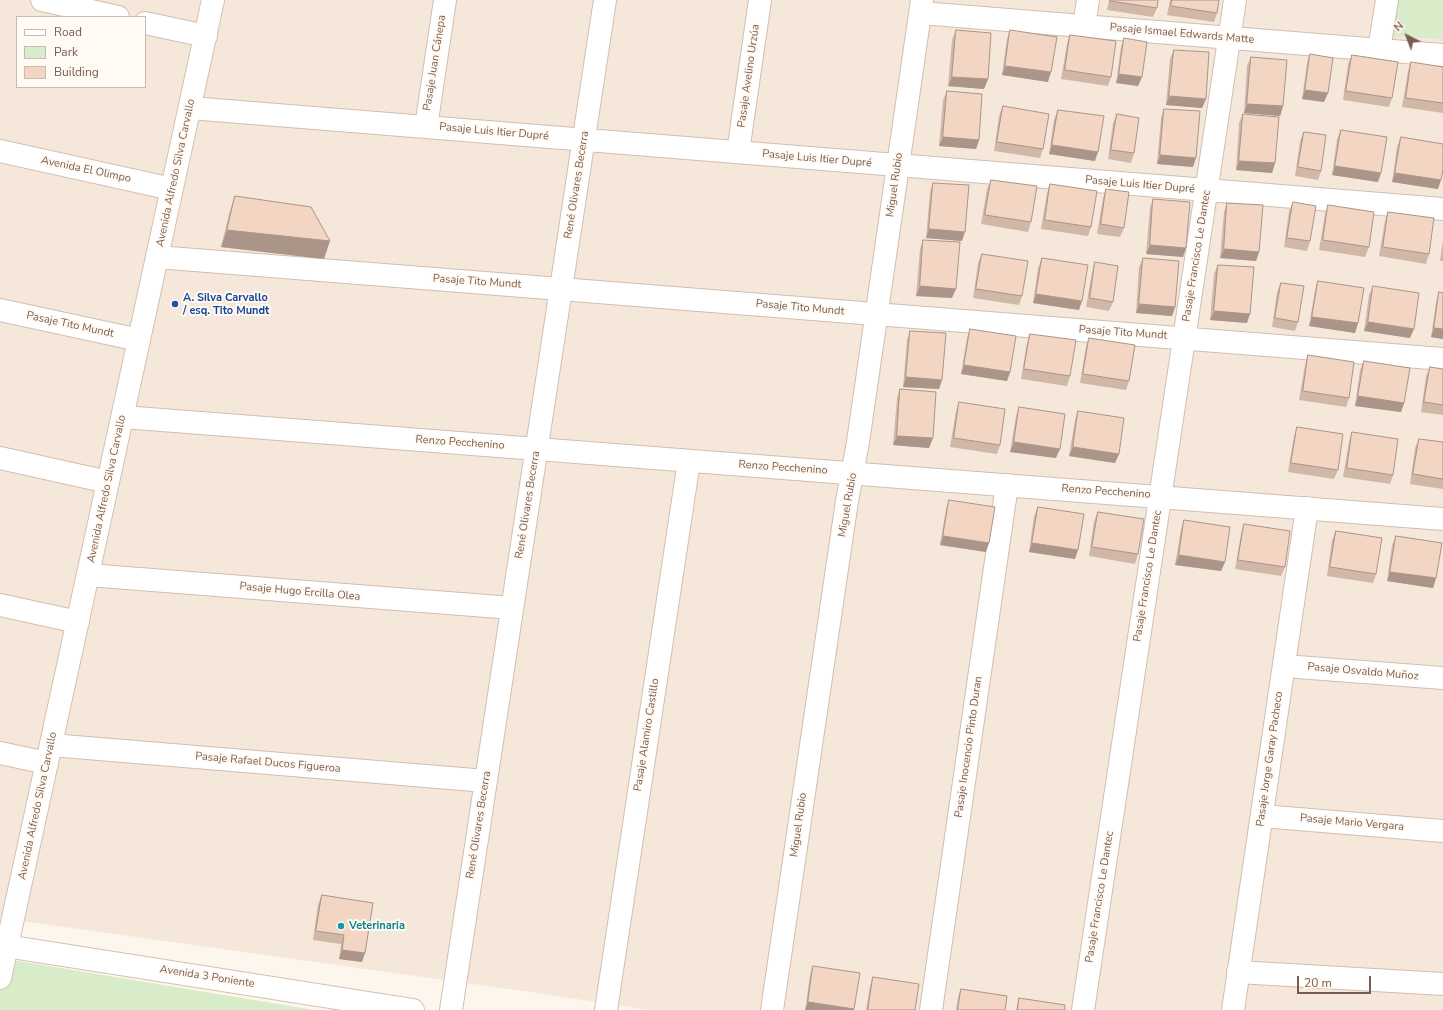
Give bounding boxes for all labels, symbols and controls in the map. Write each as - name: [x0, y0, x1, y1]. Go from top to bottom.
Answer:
- street label: Pasaje Juan Cánepa: [421, 14, 449, 112]
- legend: [16, 16, 146, 88]
- north arrow: [1387, 16, 1427, 56]
- text: N: [1391, 18, 1407, 35]
- street label: Pasaje Ismael Edwards Matte: [1109, 21, 1255, 47]
- text: Road: [54, 24, 82, 40]
- street label: Pasaje Avelino Urzúa: [735, 24, 763, 128]
- text: Park: [54, 44, 78, 60]
- text: Building: [54, 64, 99, 80]
- street label: Avenida Alfredo Silva Carvallo: [154, 98, 198, 248]
- street label: Pasaje Luis Itier Dupré: [439, 121, 549, 143]
- street label: René Olivares Becerra: [562, 130, 592, 240]
- street label: Pasaje Luis Itier Dupré: [762, 148, 872, 170]
- street label: Miguel Rubio: [884, 152, 906, 218]
- street label: Avenida El Olimpo: [40, 154, 132, 186]
- street label: Pasaje Luis Itier Dupré: [1085, 174, 1195, 196]
- street label: Pasaje Francisco Le Dantec: [1180, 189, 1214, 323]
- street label: Pasaje Tito Mundt: [432, 272, 522, 292]
- place label: A. Silva Carvallo / esq. Tito Mundt: [183, 291, 269, 317]
- street label: Pasaje Tito Mundt: [755, 298, 845, 318]
- marker: A. Silva Carvallo / esq. Tito Mundt: [170, 299, 180, 309]
- street label: Pasaje Tito Mundt: [25, 309, 115, 341]
- street label: Pasaje Tito Mundt: [1078, 323, 1168, 343]
- street label: Avenida Alfredo Silva Carvallo: [85, 414, 129, 564]
- street label: Renzo Pecchenino: [415, 433, 505, 453]
- street label: René Olivares Becerra: [513, 450, 543, 560]
- street label: Renzo Pecchenino: [738, 458, 828, 478]
- street label: Miguel Rubio: [836, 472, 860, 538]
- street label: Renzo Pecchenino: [1061, 482, 1151, 502]
- street label: Pasaje Francisco Le Dantec: [1131, 509, 1165, 643]
- street label: Pasaje Hugo Ercilla Olea: [239, 580, 361, 604]
- street label: Pasaje Osvaldo Muñoz: [1307, 661, 1419, 683]
- street label: Pasaje Inocencio Pinto Duran: [953, 675, 985, 819]
- street label: Pasaje Alamiro Castillo: [632, 678, 662, 792]
- street label: Pasaje Jorge Garay Pacheco: [1254, 691, 1286, 827]
- street label: Avenida Alfredo Silva Carvallo: [16, 731, 60, 881]
- street label: Pasaje Rafael Ducos Figueroa: [195, 750, 341, 776]
- street label: René Olivares Becerra: [464, 770, 494, 880]
- street label: Miguel Rubio: [788, 792, 810, 858]
- street label: Pasaje Mario Vergara: [1300, 812, 1404, 834]
- street label: Pasaje Francisco Le Dantec: [1083, 830, 1117, 964]
- place label: Veterinaria: [349, 919, 405, 933]
- marker: Veterinaria: [336, 921, 346, 931]
- street label: Avenida 3 Poniente: [159, 963, 255, 991]
- scale bar: [1299, 968, 1373, 994]
- text: 20 m: [1304, 975, 1332, 991]

